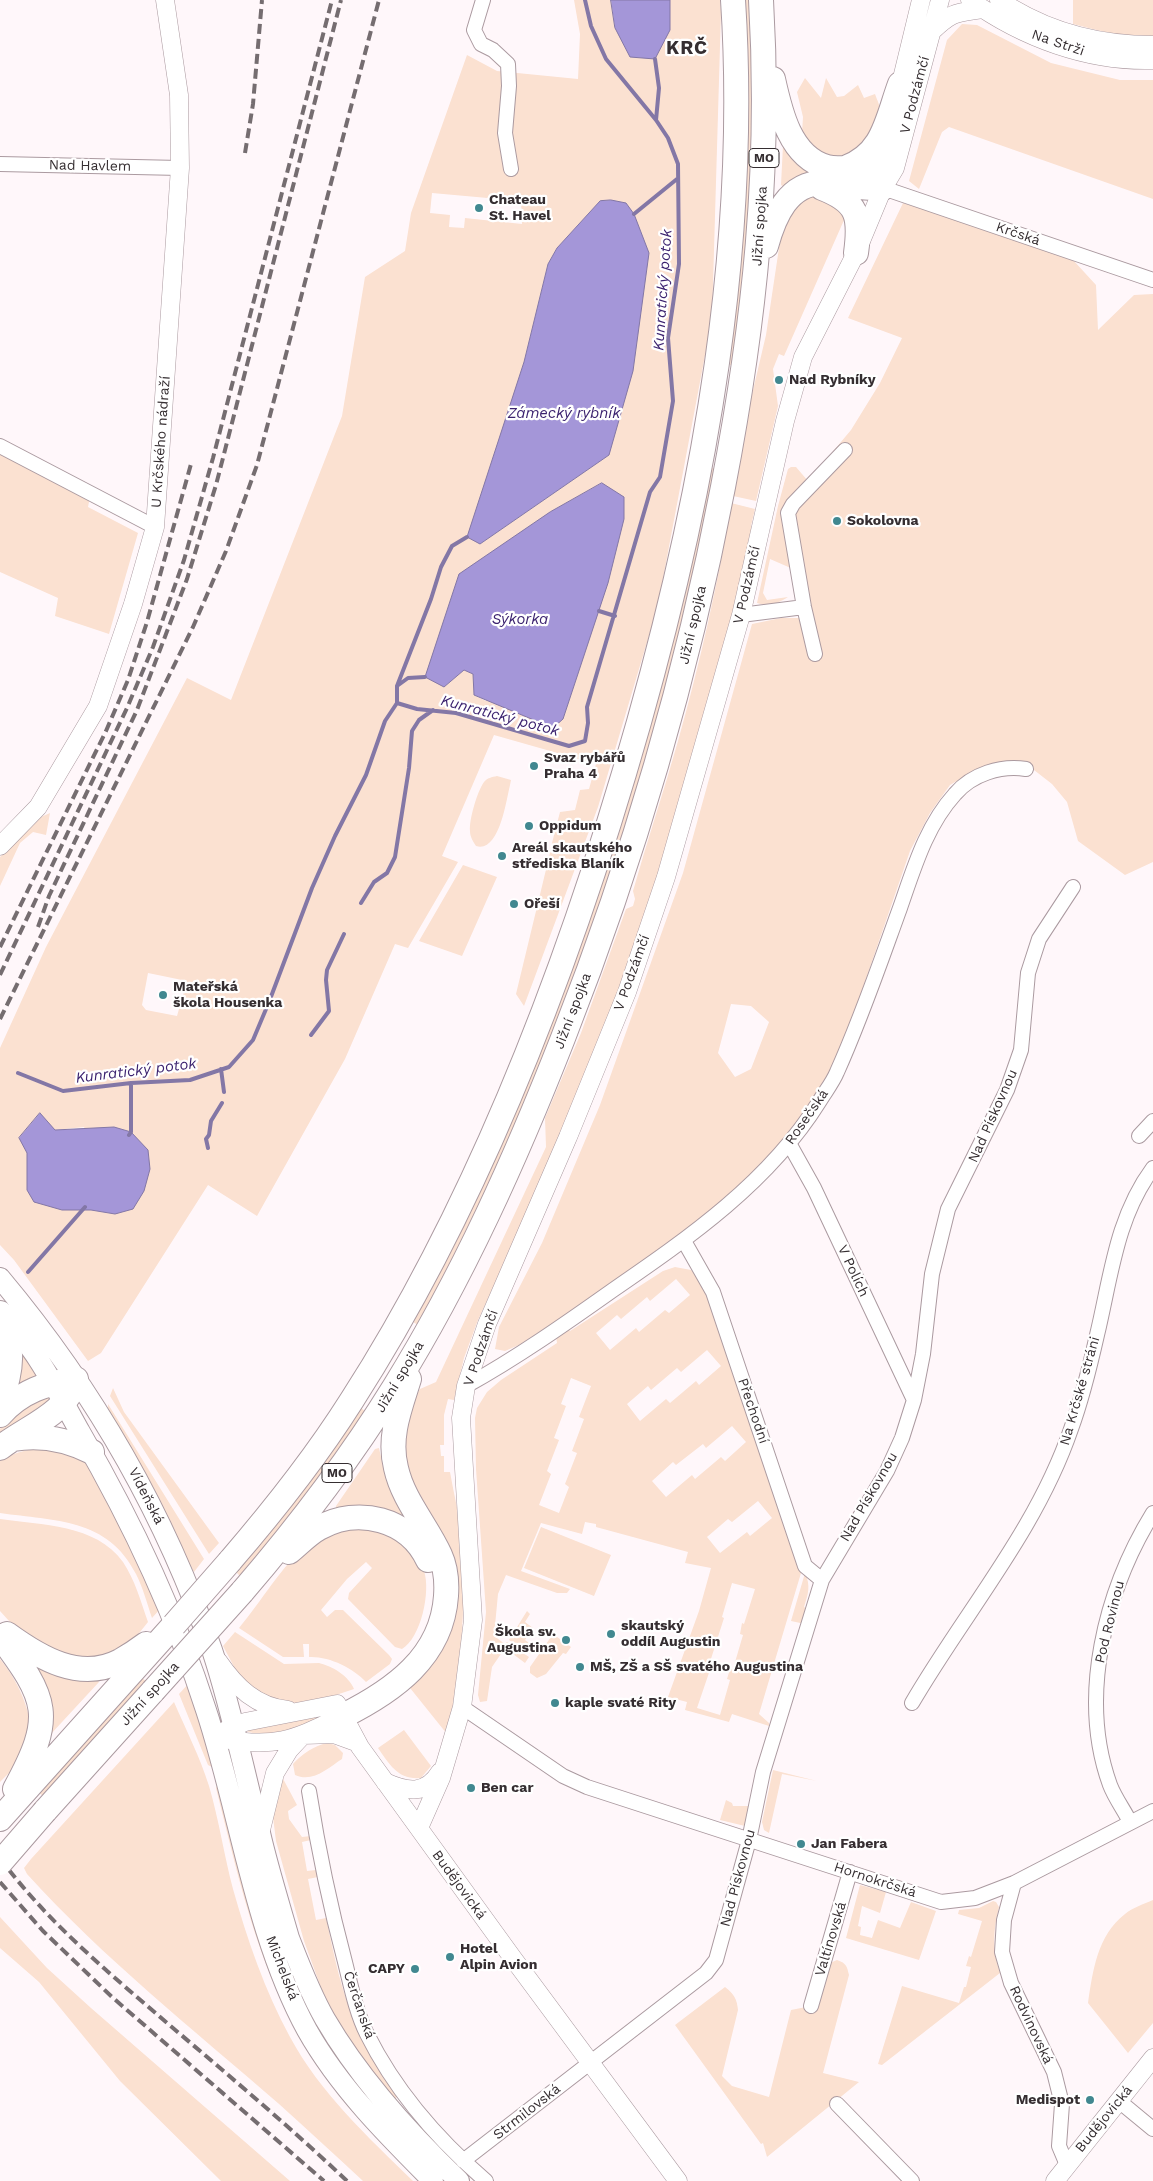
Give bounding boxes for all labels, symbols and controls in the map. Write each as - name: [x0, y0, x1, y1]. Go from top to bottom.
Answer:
- street label: Na Strži: [1029, 26, 1087, 60]
- district label: KRČ: [666, 37, 708, 59]
- street label: V Podzámčí: [897, 54, 933, 136]
- road number: MO: [749, 148, 779, 168]
- street label: Nad Havlem: [49, 157, 131, 175]
- street label: Jižní spojka: [749, 185, 771, 267]
- place label: Chateau St. Havel: [489, 192, 551, 224]
- marker: Chateau St. Havel: [473, 202, 485, 214]
- street label: Krčská: [994, 219, 1042, 249]
- water label: Kunratický potok: [650, 229, 676, 351]
- place label: Nad Rybníky: [789, 372, 876, 388]
- marker: Nad Rybníky: [773, 374, 785, 386]
- street label: U Krčského nádraží: [148, 375, 174, 509]
- water label: Zámecký rybník: [508, 405, 620, 423]
- place label: Sokolovna: [847, 513, 919, 529]
- marker: Sokolovna: [831, 515, 843, 527]
- street label: V Podzámčí: [730, 544, 764, 626]
- street label: Jižní spojka: [676, 584, 710, 666]
- water label: Sýkorka: [492, 611, 548, 629]
- water label: Kunratický potok: [439, 692, 561, 740]
- place label: Svaz rybářů Praha 4: [544, 750, 625, 782]
- marker: Svaz rybářů Praha 4: [528, 760, 540, 772]
- place label: Oppidum: [539, 818, 602, 834]
- marker: Oppidum: [523, 820, 535, 832]
- place label: Areál skautského střediska Blaník: [512, 840, 632, 872]
- marker: Areál skautského střediska Blaník: [496, 850, 508, 862]
- place label: Ořeší: [524, 896, 560, 912]
- marker: Ořeší: [508, 898, 520, 910]
- street label: V Podzámčí: [610, 933, 654, 1013]
- street label: Jižní spojka: [551, 971, 595, 1051]
- place label: Mateřská škola Housenka: [173, 979, 282, 1012]
- marker: Mateřská škola Housenka: [157, 989, 169, 1001]
- water label: Kunratický potok: [74, 1055, 198, 1087]
- street label: Nad Pískovnou: [965, 1067, 1021, 1165]
- street label: Rosečská: [782, 1086, 832, 1148]
- street label: V Polích: [834, 1242, 872, 1300]
- street label: V Podzámčí: [460, 1308, 502, 1388]
- street label: Na Krčské stráni: [1056, 1335, 1104, 1447]
- street label: Jižní spojka: [372, 1338, 428, 1416]
- street label: Přechodní: [734, 1376, 772, 1446]
- street label: Nad Pískovnou: [837, 1449, 901, 1545]
- road number: MO: [322, 1464, 352, 1482]
- street label: Vídeňská: [125, 1465, 167, 1527]
- street label: Pod Rovinou: [1092, 1579, 1128, 1665]
- place label: skautský oddíl Augustin: [621, 1618, 721, 1650]
- place label: Škola sv. Augustina: [487, 1624, 556, 1656]
- marker: skautský oddíl Augustin: [605, 1628, 617, 1640]
- marker: Škola sv. Augustina: [560, 1634, 572, 1646]
- street label: Jižní spojka: [117, 1659, 183, 1729]
- place label: MŠ, ZŠ a SŠ svatého Augustina: [590, 1659, 803, 1675]
- marker: MŠ, ZŠ a SŠ svatého Augustina: [574, 1661, 586, 1673]
- place label: kaple svaté Rity: [565, 1695, 676, 1711]
- marker: kaple svaté Rity: [549, 1697, 561, 1709]
- place label: Ben car: [481, 1780, 533, 1796]
- marker: Ben car: [465, 1782, 477, 1794]
- street label: Nad Pískovnou: [717, 1827, 759, 1929]
- place label: Jan Fabera: [811, 1836, 887, 1852]
- marker: Jan Fabera: [795, 1838, 807, 1850]
- street label: Budějovická: [428, 1847, 490, 1923]
- street label: Hornokrčská: [832, 1859, 918, 1901]
- street label: Valtínovská: [812, 1900, 850, 1978]
- street label: Michelská: [262, 1933, 302, 2003]
- place label: Hotel Alpin Avion: [460, 1941, 537, 1974]
- marker: Hotel Alpin Avion: [444, 1951, 456, 1963]
- place label: CAPY: [368, 1961, 405, 1977]
- marker: CAPY: [409, 1963, 421, 1975]
- street label: Čerčanská: [340, 1969, 378, 2041]
- street label: Rodvinovská: [1006, 1983, 1056, 2067]
- street label: Strmilovská: [490, 2081, 564, 2143]
- street label: Budějovická: [1072, 2082, 1136, 2156]
- place label: Medispot: [1016, 2092, 1080, 2108]
- marker: Medispot: [1084, 2094, 1096, 2106]

